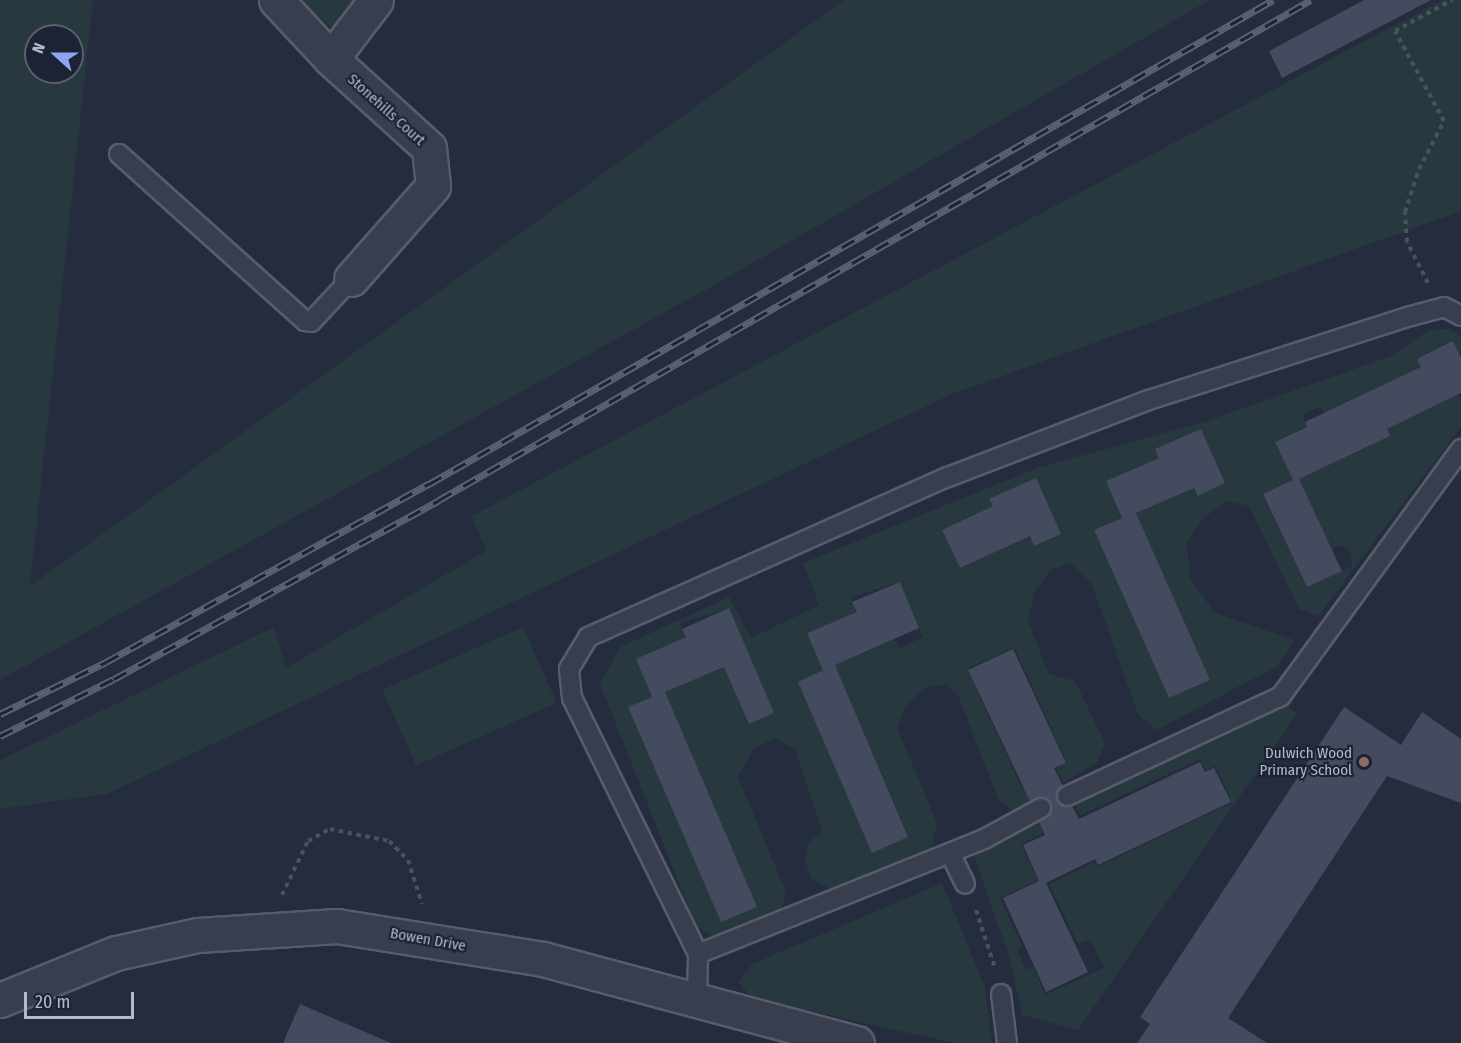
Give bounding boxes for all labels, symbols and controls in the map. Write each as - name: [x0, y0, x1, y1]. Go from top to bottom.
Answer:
- north arrow: [24, 24, 84, 84]
- text: N: [28, 40, 49, 56]
- street label: Stonehills Court: [344, 71, 428, 149]
- place label: Dulwich Wood Primary School: [1260, 744, 1352, 779]
- marker: Dulwich Wood Primary School: [1357, 755, 1371, 769]
- street label: Bowen Drive: [389, 924, 467, 956]
- scale bar: [27, 980, 136, 1018]
- text: 20 m: [35, 991, 70, 1013]

